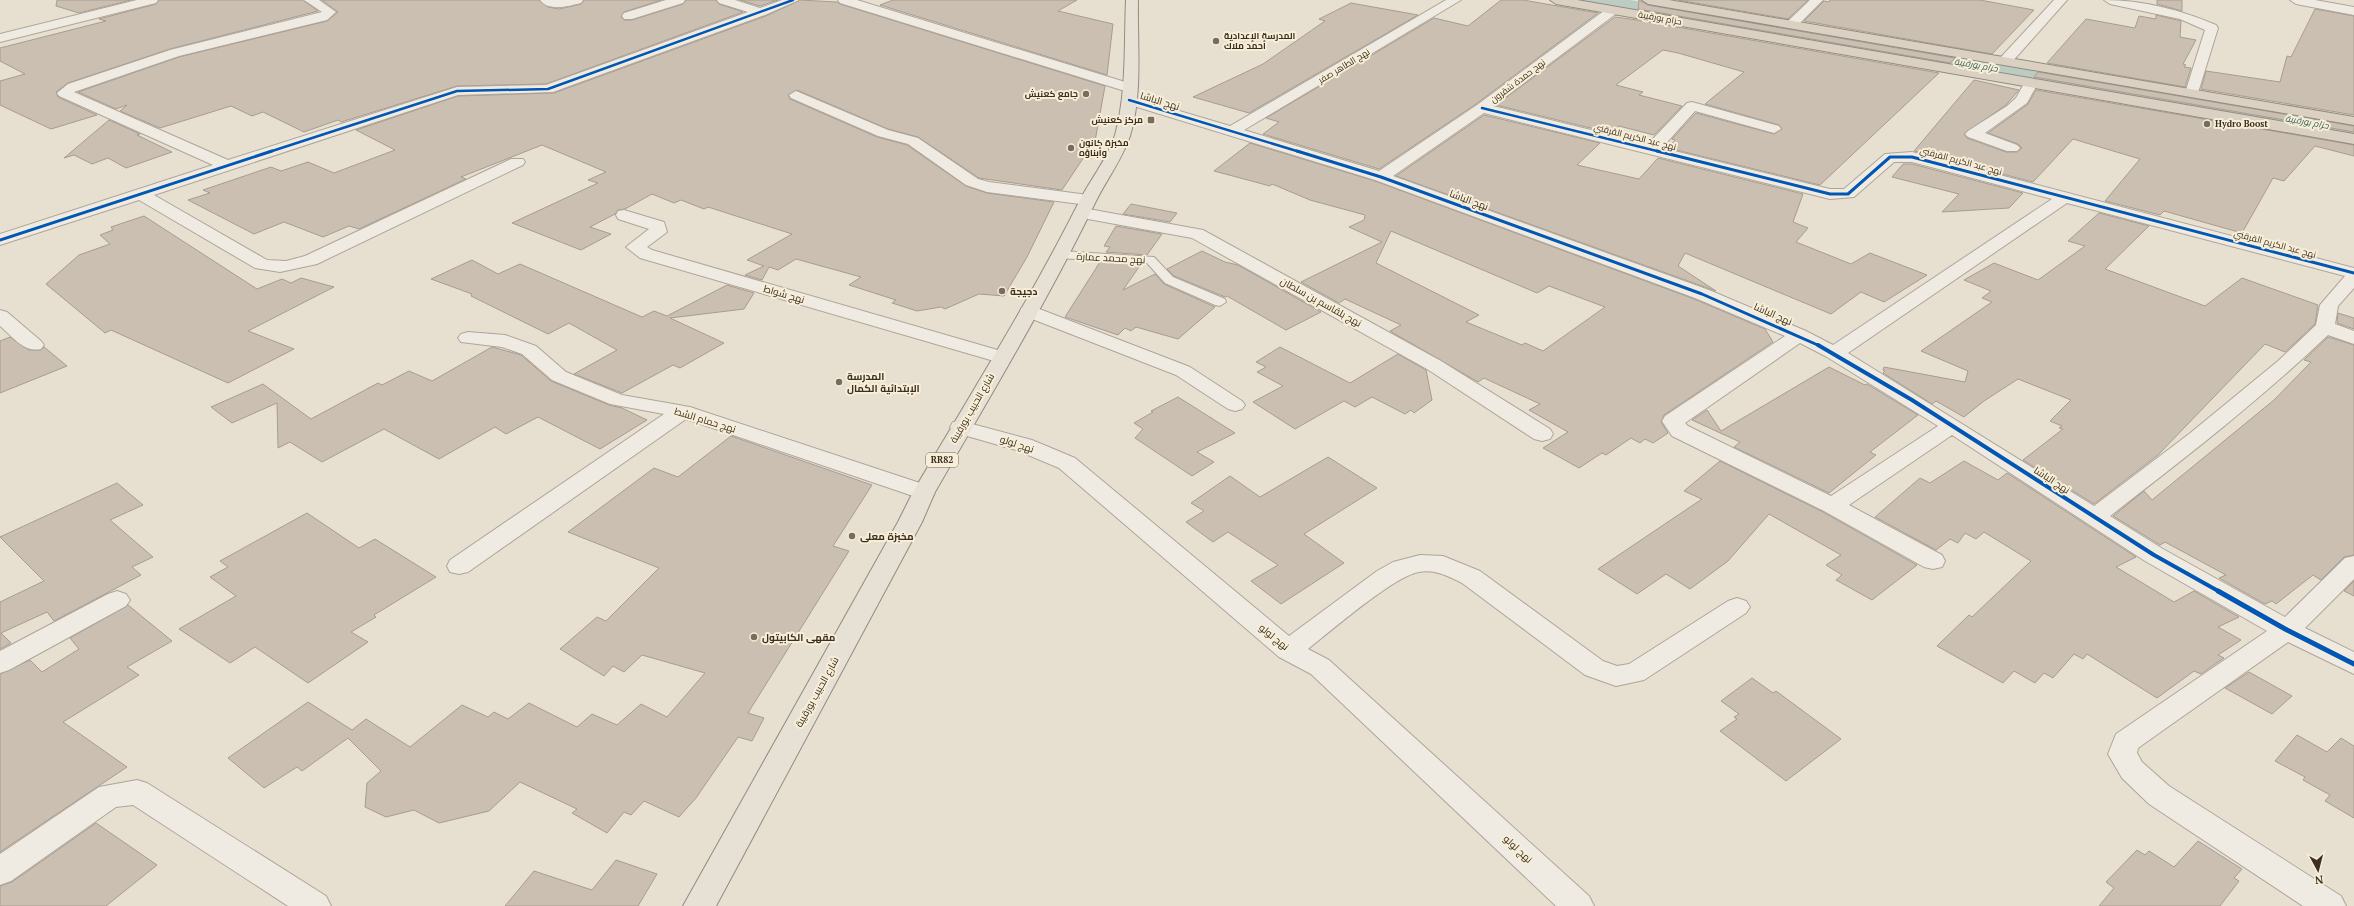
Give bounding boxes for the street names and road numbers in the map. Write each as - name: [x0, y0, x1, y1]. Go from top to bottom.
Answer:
- street label: حزام بورقيبة: [1637, 8, 1683, 28]
- street label: نهج الطاهر صفر: [1315, 46, 1372, 87]
- street label: نهج حمدة شقرون: [1488, 56, 1548, 106]
- street label: نهج الباشا: [1139, 89, 1181, 113]
- street label: نهج عبد الكريم القرقني: [1592, 121, 1678, 154]
- street label: نهج عبد الكريم القرقني: [1918, 144, 2003, 179]
- street label: نهج الباشا: [1448, 187, 1490, 213]
- street label: نهج عبد الكريم القرقني: [2232, 227, 2317, 262]
- street label: نهج محمد عمارة: [1076, 250, 1146, 266]
- street label: نهج بلقاسم بن سلطان: [1278, 274, 1364, 331]
- street label: نهج شواط: [762, 282, 806, 306]
- street label: نهج الباشا: [1752, 300, 1794, 328]
- street label: شارع الحبيب بورقيبة: [947, 371, 997, 445]
- street label: نهج حمام الشط: [672, 404, 737, 437]
- street label: نهج لولو: [998, 432, 1036, 456]
- road number: RR82: [926, 453, 958, 467]
- street label: نهج الباشا: [2031, 464, 2073, 496]
- street label: نهج لولو: [1256, 621, 1292, 653]
- street label: شارع الحبيب بورقيبة: [792, 654, 842, 730]
- street label: نهج لولو: [1501, 832, 1535, 866]

